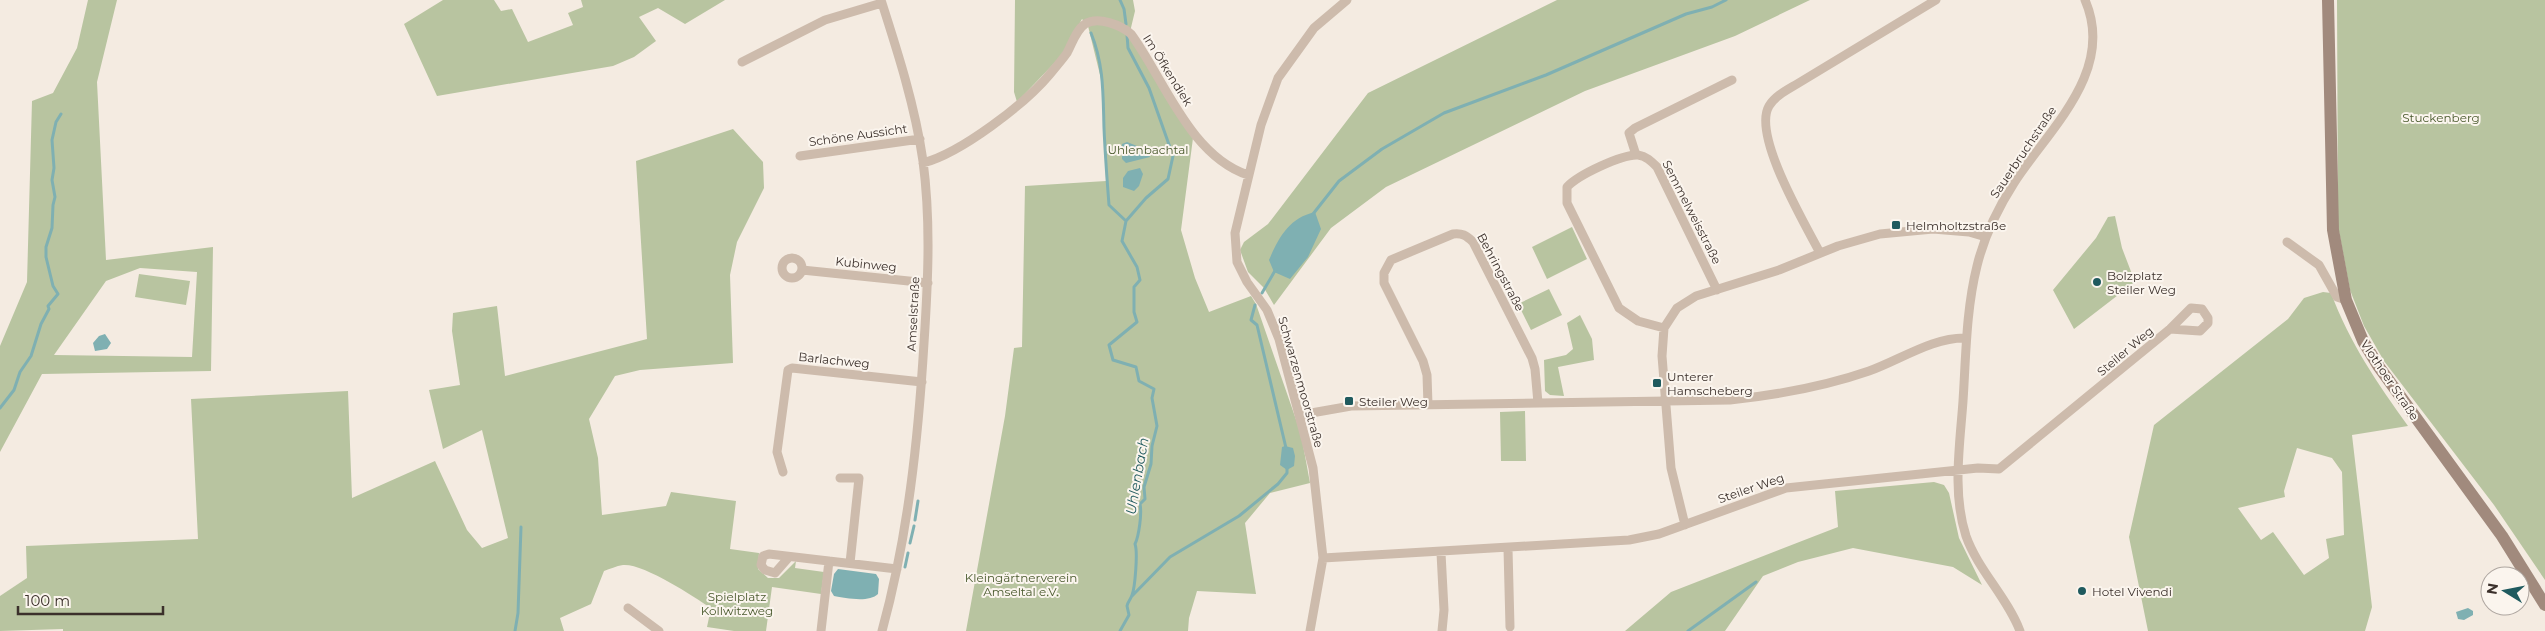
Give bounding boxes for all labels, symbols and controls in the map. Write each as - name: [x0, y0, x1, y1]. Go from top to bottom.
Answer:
- street label: Im Öfkendiek: [1140, 31, 1196, 109]
- street label: Sauerbruchstraße: [1987, 103, 2059, 201]
- park label: Stuckenberg: [2402, 110, 2480, 125]
- street label: Schöne Aussicht: [808, 121, 908, 149]
- park label: Uhlenbachtal: [1107, 142, 1189, 157]
- street label: Semmelweisstraße: [1659, 158, 1725, 266]
- place label: Helmholtzstraße: [1906, 218, 2006, 233]
- marker: Helmholtzstraße: [1890, 219, 1902, 231]
- street label: Behringstraße: [1474, 230, 1528, 314]
- street label: Kubinweg: [835, 253, 897, 275]
- place label: Bolzplatz Steiler Weg: [2107, 268, 2176, 297]
- street label: Amselstraße: [904, 276, 922, 352]
- marker: Bolzplatz Steiler Weg: [2091, 276, 2103, 288]
- street label: Schwarzenmoorstraße: [1275, 315, 1327, 449]
- street label: Steiler Weg: [2094, 323, 2156, 379]
- street label: Vlothoer Straße: [2358, 337, 2422, 423]
- street label: Barlachweg: [798, 349, 870, 371]
- place label: Unterer Hamscheberg: [1667, 369, 1753, 398]
- marker: Unterer Hamscheberg: [1651, 377, 1663, 389]
- place label: Steiler Weg: [1359, 394, 1428, 409]
- marker: Steiler Weg: [1343, 395, 1355, 407]
- water label: Uhlenbach: [1121, 436, 1153, 516]
- street label: Steiler Weg: [1716, 470, 1786, 506]
- north arrow: [2480, 566, 2530, 616]
- park label: Kleingärtnerverein Amseltal e.V.: [965, 570, 1077, 599]
- text: N: [2482, 582, 2502, 596]
- scale bar: [18, 584, 162, 616]
- place label: Hotel Vivendi: [2092, 584, 2172, 599]
- marker: Hotel Vivendi: [2076, 585, 2088, 597]
- park label: Spielplatz Kollwitzweg: [701, 589, 773, 618]
- text: 100 m: [25, 591, 70, 610]

